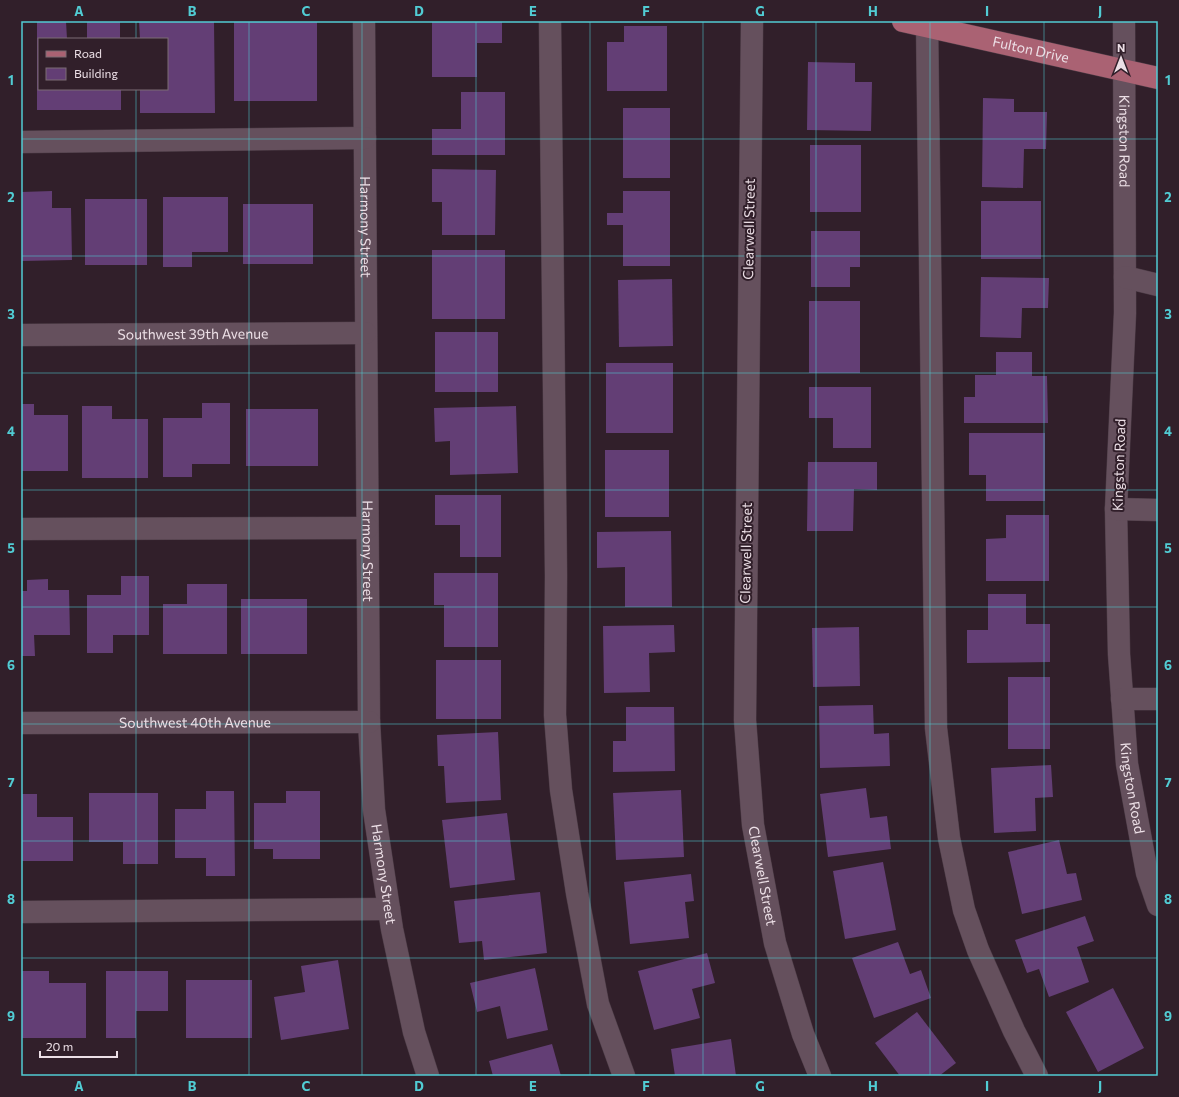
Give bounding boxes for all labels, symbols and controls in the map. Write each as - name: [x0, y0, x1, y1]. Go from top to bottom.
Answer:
- text: A: [74, 3, 84, 19]
- text: B: [188, 3, 197, 19]
- text: C: [302, 3, 311, 19]
- text: D: [414, 3, 424, 19]
- text: E: [529, 3, 537, 19]
- text: F: [642, 3, 650, 19]
- text: G: [755, 3, 765, 19]
- text: H: [868, 3, 878, 19]
- text: I: [985, 3, 989, 19]
- text: J: [1098, 3, 1102, 19]
- street label: Fulton Drive: [991, 32, 1071, 66]
- legend: [38, 38, 168, 90]
- north arrow: [1101, 38, 1141, 78]
- text: N: [1117, 41, 1125, 54]
- text: Road: [74, 46, 102, 60]
- text: Building: [74, 66, 118, 80]
- text: 1: [8, 72, 14, 88]
- text: 1: [1165, 72, 1171, 88]
- street label: Kingston Road: [1116, 95, 1134, 187]
- street label: Harmony Street: [357, 176, 375, 278]
- street label: Clearwell Street: [739, 178, 758, 280]
- text: 2: [7, 189, 15, 205]
- text: 2: [1164, 189, 1172, 205]
- text: 3: [7, 306, 15, 322]
- text: 3: [1164, 306, 1172, 322]
- street label: Southwest 39th Avenue: [118, 325, 268, 342]
- street label: Kingston Road: [1108, 419, 1129, 511]
- text: 4: [7, 423, 15, 439]
- text: 4: [1164, 423, 1172, 439]
- street label: Harmony Street: [359, 500, 377, 602]
- street label: Clearwell Street: [736, 502, 755, 604]
- text: 5: [7, 540, 15, 556]
- text: 5: [1164, 540, 1172, 556]
- text: 6: [7, 657, 15, 673]
- text: 6: [1164, 657, 1172, 673]
- street label: Southwest 40th Avenue: [119, 713, 271, 731]
- street label: Kingston Road: [1117, 742, 1149, 835]
- text: 7: [7, 774, 15, 790]
- text: 7: [1164, 774, 1172, 790]
- street label: Harmony Street: [368, 823, 400, 926]
- street label: Clearwell Street: [745, 824, 781, 927]
- text: 8: [7, 891, 15, 907]
- text: 8: [1164, 891, 1172, 907]
- text: 9: [7, 1008, 15, 1024]
- text: 9: [1164, 1008, 1172, 1024]
- scale bar: [40, 1033, 117, 1059]
- text: 20 m: [46, 1039, 73, 1053]
- text: A: [74, 1078, 84, 1094]
- text: B: [188, 1078, 197, 1094]
- text: C: [302, 1078, 311, 1094]
- text: D: [414, 1078, 424, 1094]
- text: E: [529, 1078, 537, 1094]
- text: F: [642, 1078, 650, 1094]
- text: G: [755, 1078, 765, 1094]
- text: H: [868, 1078, 878, 1094]
- text: I: [985, 1078, 989, 1094]
- text: J: [1098, 1078, 1102, 1094]

